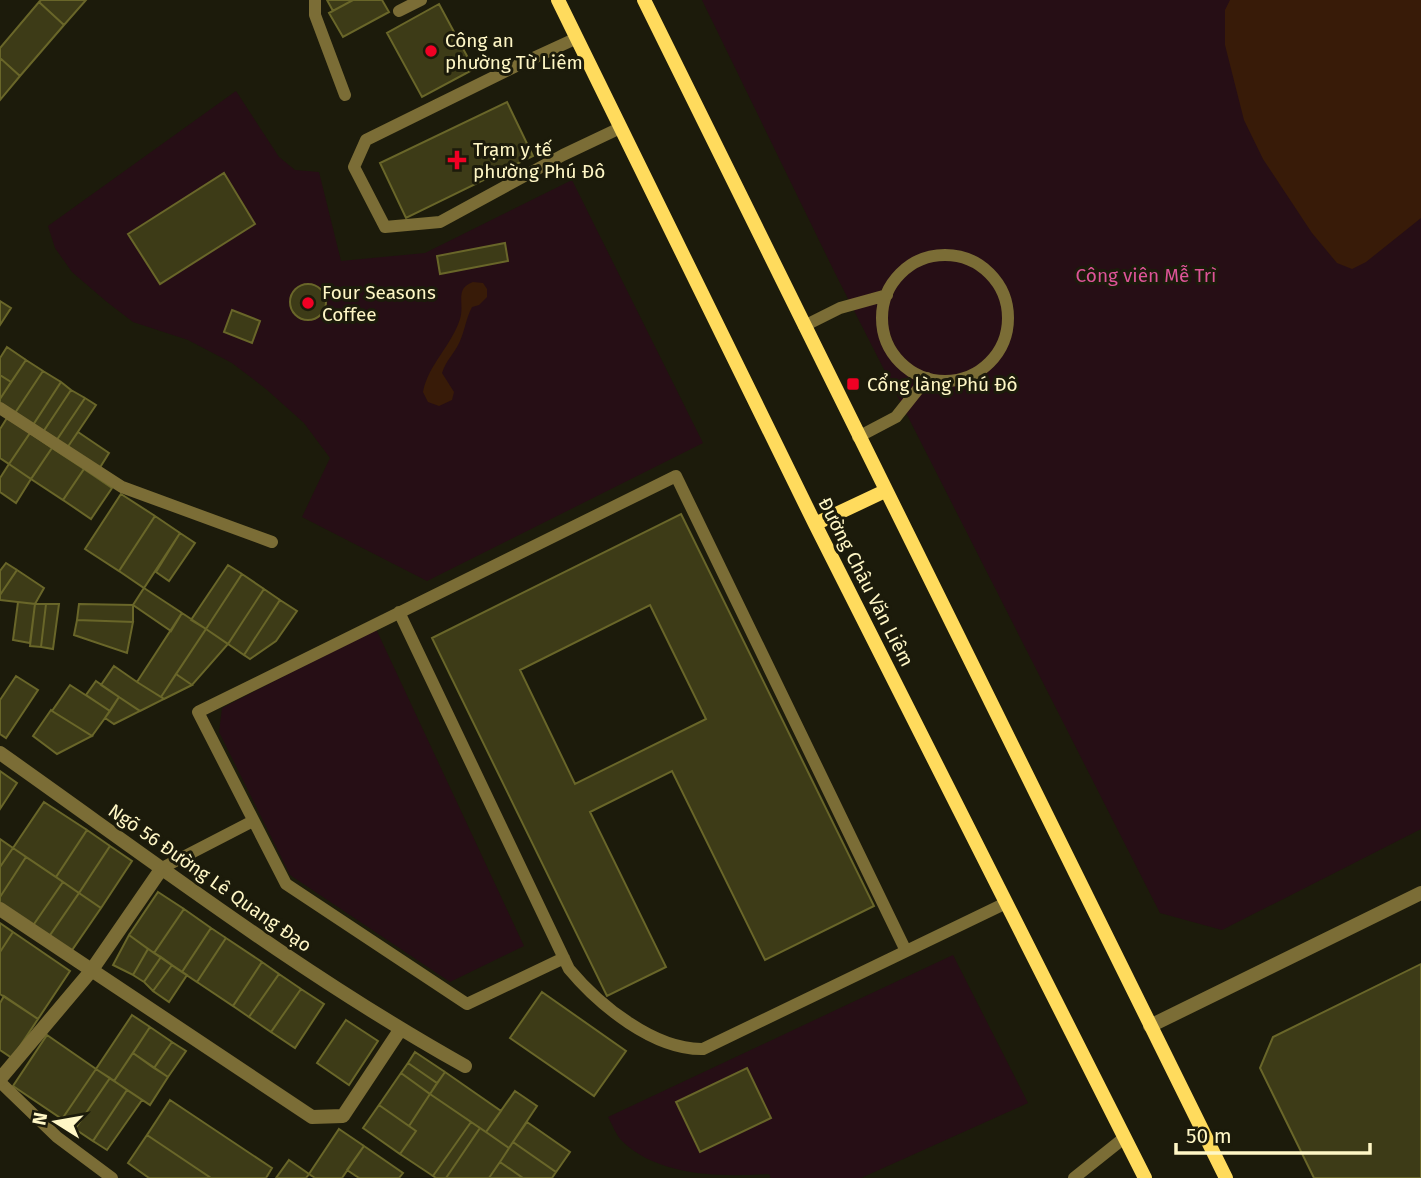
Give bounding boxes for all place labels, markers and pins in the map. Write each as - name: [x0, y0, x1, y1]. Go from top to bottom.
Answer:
- place label: Công an phường Từ Liêm: [445, 29, 583, 74]
- marker: Công an phường Từ Liêm: [423, 43, 439, 59]
- place label: Trạm y tế phường Phú Đô: [473, 138, 605, 183]
- marker: Trạm y tế phường Phú Đô: [447, 150, 467, 170]
- place label: Four Seasons Coffee: [322, 281, 436, 326]
- marker: Four Seasons Coffee: [300, 295, 316, 311]
- place label: Cổng làng Phú Đô: [867, 373, 1018, 396]
- marker: Cổng làng Phú Đô: [845, 376, 861, 392]

